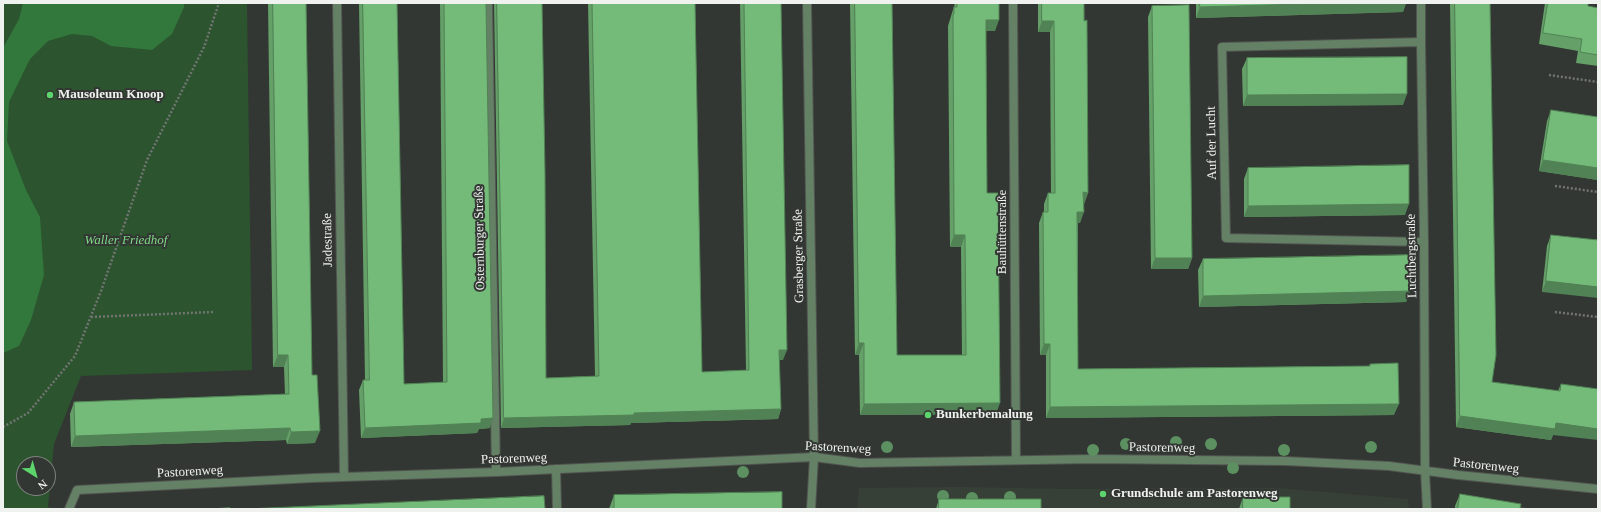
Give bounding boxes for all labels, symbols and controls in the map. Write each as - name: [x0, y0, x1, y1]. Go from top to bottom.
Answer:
- place label: Mausoleum Knoop: [58, 87, 164, 103]
- marker: Mausoleum Knoop: [45, 90, 55, 100]
- street label: Auf der Lucht: [1204, 106, 1220, 180]
- street label: Osternburger Straße: [471, 185, 489, 291]
- street label: Bauhüttenstraße: [995, 190, 1011, 274]
- street label: Grasberger Straße: [790, 209, 808, 303]
- street label: Jadestraße: [320, 213, 336, 267]
- street label: Luchtbergstraße: [1403, 214, 1421, 298]
- park label: Waller Friedhof: [85, 233, 167, 249]
- place label: Bunkerbemalung: [936, 407, 1033, 423]
- marker: Bunkerbemalung: [923, 410, 933, 420]
- street label: Pastorenweg: [804, 438, 872, 458]
- street label: Pastorenweg: [1129, 440, 1195, 456]
- street label: Pastorenweg: [481, 450, 547, 468]
- street label: Pastorenweg: [1452, 455, 1520, 477]
- north arrow: [16, 456, 56, 496]
- street label: Pastorenweg: [156, 462, 224, 482]
- text: N: [36, 478, 49, 492]
- place label: Grundschule am Pastorenweg: [1111, 486, 1278, 502]
- marker: Grundschule am Pastorenweg: [1098, 489, 1108, 499]

